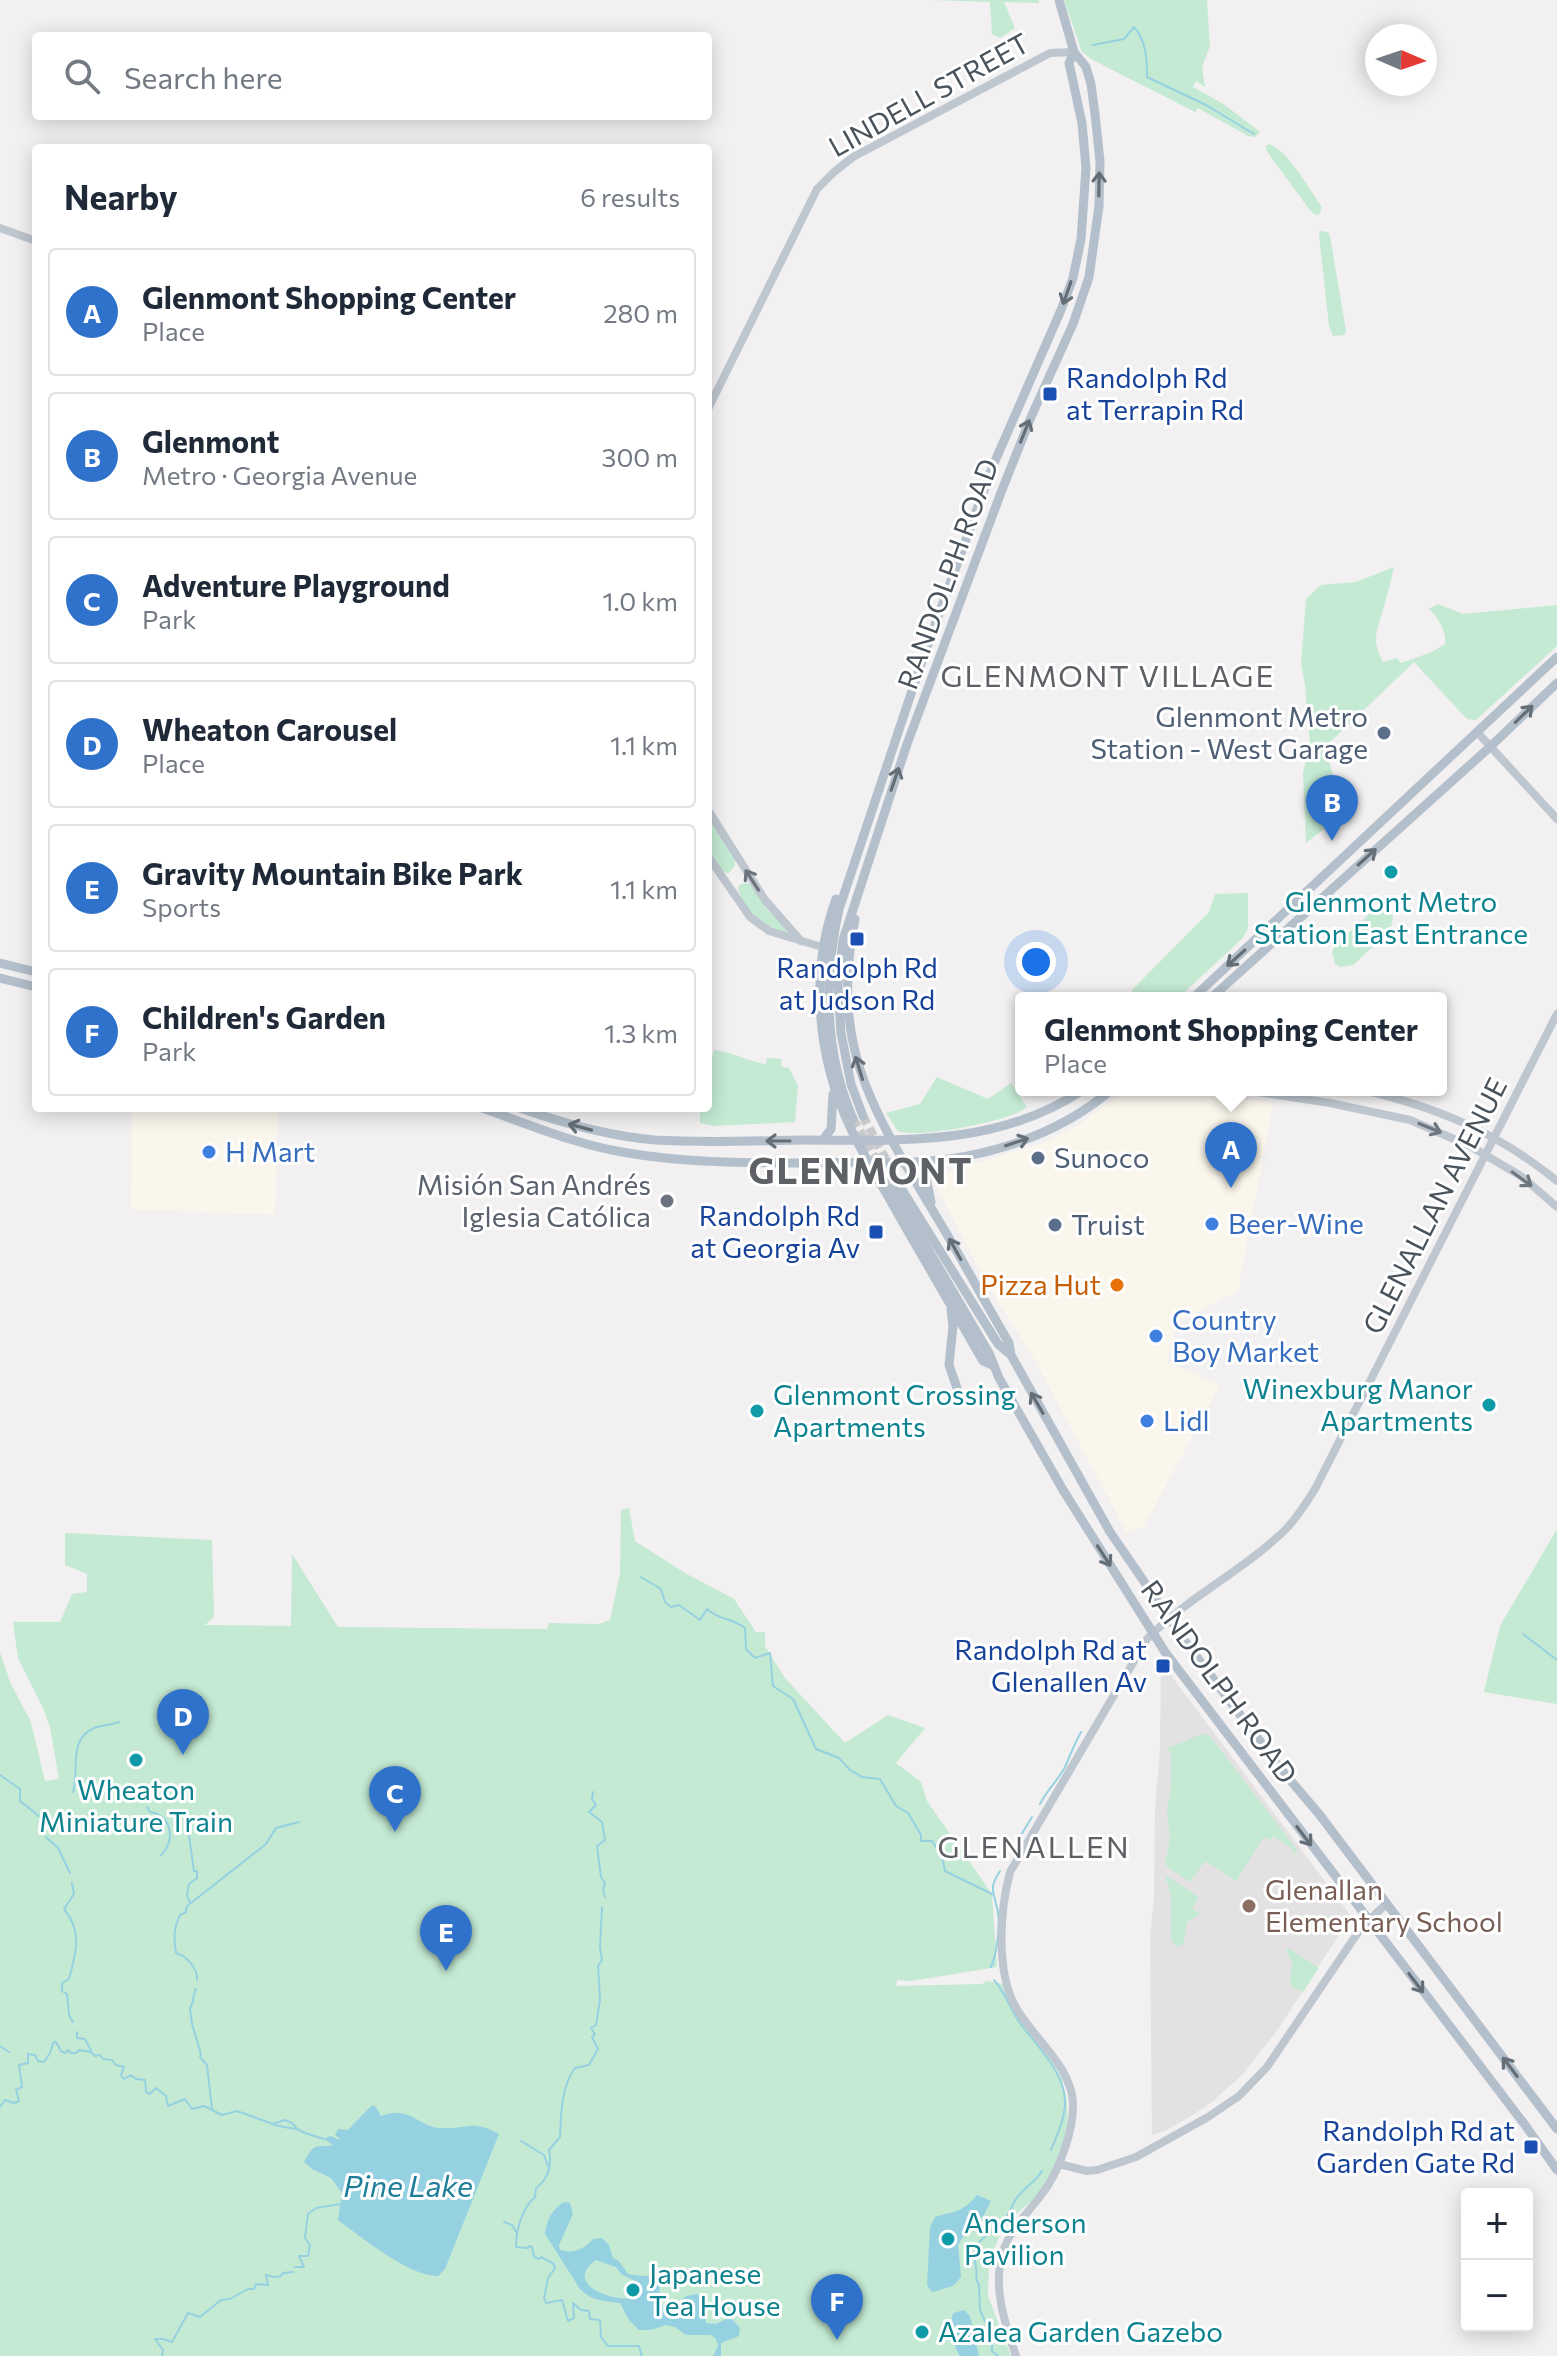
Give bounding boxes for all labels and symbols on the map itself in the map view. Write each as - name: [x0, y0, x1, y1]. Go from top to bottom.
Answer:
- north arrow: [1365, 24, 1437, 96]
- street label: LINDELL STREET: [822, 25, 1035, 163]
- one-way arrow: [1092, 171, 1107, 198]
- one-way arrow: [1059, 280, 1074, 305]
- place label: Randolph Rd at Terrapin Rd: [1066, 360, 1244, 426]
- marker: Randolph Rd at Terrapin Rd: [1041, 385, 1059, 403]
- one-way arrow: [1019, 419, 1034, 444]
- street label: RANDOLPH ROAD: [890, 454, 1005, 694]
- district label: GLENMONT VILLAGE: [941, 656, 1275, 693]
- place label: Glenmont Metro Station - West Garage: [1090, 699, 1368, 765]
- one-way arrow: [1514, 705, 1534, 724]
- marker: Glenmont Metro Station - West Garage: [1375, 724, 1393, 742]
- one-way arrow: [889, 767, 903, 792]
- pin: B: [1306, 775, 1358, 841]
- one-way arrow: [1356, 848, 1376, 866]
- marker: Glenmont Metro Station East Entrance: [1382, 863, 1400, 881]
- one-way arrow: [744, 870, 761, 892]
- place label: Glenmont Metro Station East Entrance: [1254, 884, 1528, 950]
- marker: Randolph Rd at Judson Rd: [848, 930, 866, 948]
- your location: [1016, 942, 1056, 982]
- one-way arrow: [1227, 949, 1247, 967]
- place label: Randolph Rd at Judson Rd: [776, 950, 938, 1016]
- one-way arrow: [851, 1056, 866, 1082]
- street label: GLENALLAN AVENUE: [1355, 1072, 1513, 1339]
- one-way arrow: [568, 1119, 594, 1134]
- pin: A: [1205, 1122, 1257, 1188]
- one-way arrow: [1417, 1122, 1442, 1136]
- one-way arrow: [765, 1133, 792, 1148]
- place label: H Mart: [225, 1134, 315, 1168]
- one-way arrow: [1004, 1134, 1029, 1148]
- place label: Sunoco: [1054, 1140, 1149, 1174]
- marker: H Mart: [200, 1143, 218, 1161]
- district label: GLENMONT: [748, 1147, 974, 1191]
- marker: Sunoco: [1029, 1149, 1047, 1167]
- place label: Misión San Andrés Iglesia Católica: [417, 1167, 651, 1233]
- one-way arrow: [1511, 1171, 1533, 1187]
- marker: Misión San Andrés Iglesia Católica: [658, 1192, 676, 1210]
- place label: Randolph Rd at Georgia Av: [690, 1198, 860, 1264]
- place label: Beer-Wine: [1228, 1206, 1364, 1240]
- place label: Truist: [1071, 1207, 1145, 1241]
- marker: Beer-Wine: [1203, 1215, 1221, 1233]
- marker: Truist: [1046, 1216, 1064, 1234]
- marker: Randolph Rd at Georgia Av: [867, 1223, 885, 1241]
- one-way arrow: [947, 1238, 963, 1261]
- place label: Pizza Hut: [980, 1267, 1101, 1301]
- marker: Pizza Hut: [1108, 1276, 1126, 1294]
- place label: Country Boy Market: [1172, 1302, 1319, 1368]
- marker: Country Boy Market: [1147, 1327, 1165, 1345]
- place label: Winexburg Manor Apartments: [1242, 1371, 1473, 1437]
- place label: Glenmont Crossing Apartments: [773, 1377, 1016, 1443]
- one-way arrow: [1029, 1392, 1044, 1416]
- marker: Winexburg Manor Apartments: [1480, 1396, 1498, 1414]
- marker: Glenmont Crossing Apartments: [748, 1402, 766, 1420]
- place label: Lidl: [1163, 1403, 1210, 1437]
- marker: Lidl: [1138, 1412, 1156, 1430]
- one-way arrow: [1095, 1545, 1112, 1567]
- street label: RANDOLPH ROAD: [1135, 1573, 1305, 1790]
- place label: Randolph Rd at Glenallen Av: [954, 1632, 1147, 1698]
- marker: Randolph Rd at Glenallen Av: [1154, 1657, 1172, 1675]
- pin: D: [157, 1689, 209, 1755]
- marker: Wheaton Miniature Train: [127, 1751, 145, 1769]
- pin: C: [369, 1766, 421, 1832]
- place label: Wheaton Miniature Train: [39, 1772, 233, 1838]
- one-way arrow: [1296, 1825, 1313, 1846]
- district label: GLENALLEN: [937, 1827, 1131, 1864]
- place label: Glenallan Elementary School: [1265, 1872, 1503, 1938]
- marker: Glenallan Elementary School: [1240, 1897, 1258, 1915]
- pin: E: [420, 1905, 472, 1971]
- one-way arrow: [1407, 1972, 1424, 1993]
- one-way arrow: [1502, 2057, 1519, 2078]
- place label: Randolph Rd at Garden Gate Rd: [1316, 2113, 1515, 2179]
- marker: Randolph Rd at Garden Gate Rd: [1522, 2138, 1540, 2156]
- water label: Pine Lake: [343, 2166, 473, 2203]
- place label: Anderson Pavilion: [964, 2205, 1087, 2271]
- marker: Anderson Pavilion: [939, 2230, 957, 2248]
- place label: Japanese Tea House: [649, 2256, 780, 2322]
- pin: F: [811, 2274, 863, 2340]
- marker: Japanese Tea House: [624, 2281, 642, 2299]
- place label: Azalea Garden Gazebo: [938, 2314, 1223, 2348]
- marker: Azalea Garden Gazebo: [913, 2323, 931, 2341]

